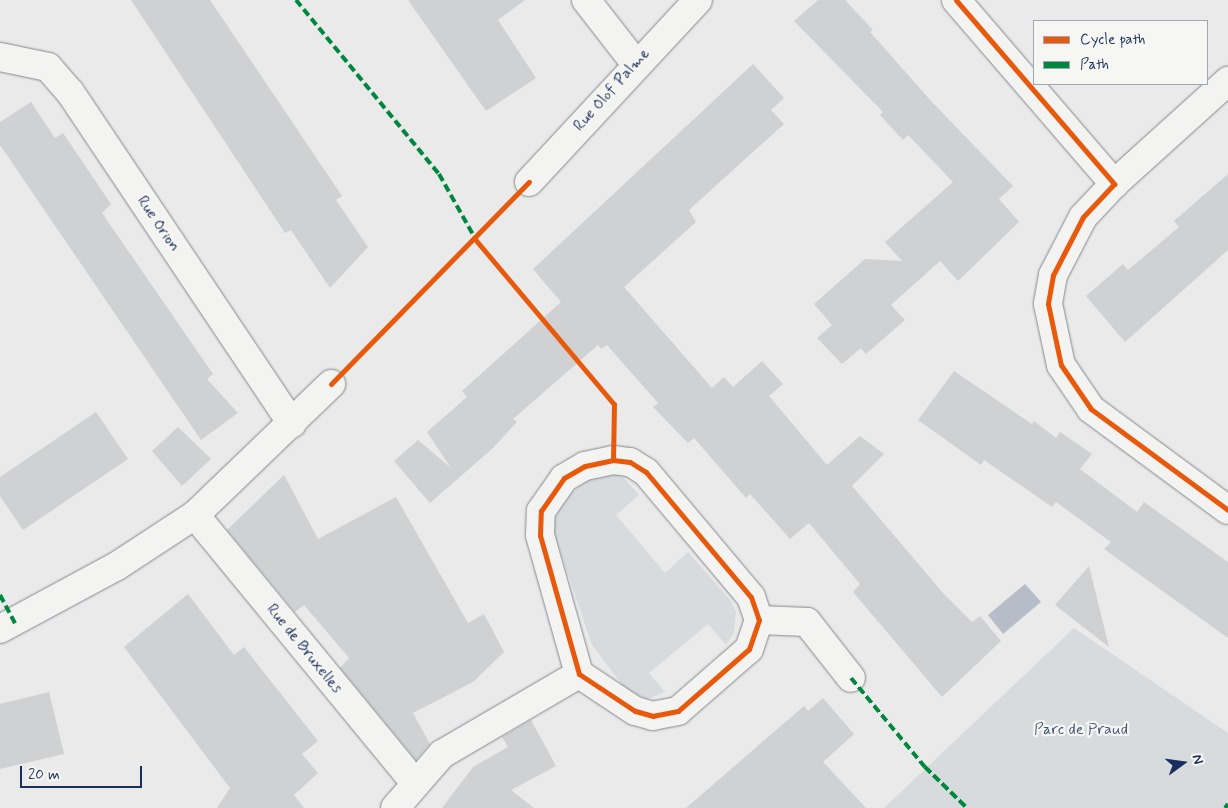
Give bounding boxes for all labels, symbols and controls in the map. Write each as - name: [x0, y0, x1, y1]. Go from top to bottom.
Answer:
- legend: [1033, 20, 1208, 85]
- text: Cycle path: [1080, 30, 1145, 50]
- street label: Rue Olof Palme: [569, 44, 655, 136]
- text: Path: [1080, 55, 1109, 75]
- street label: Rue Orion: [132, 192, 184, 256]
- street label: Rue de Bruxelles: [262, 600, 346, 698]
- park label: Parc de Praud: [1035, 720, 1127, 740]
- north arrow: [1158, 738, 1208, 788]
- text: N: [1188, 753, 1207, 766]
- scale bar: [22, 756, 145, 788]
- text: 20 m: [28, 765, 60, 785]

